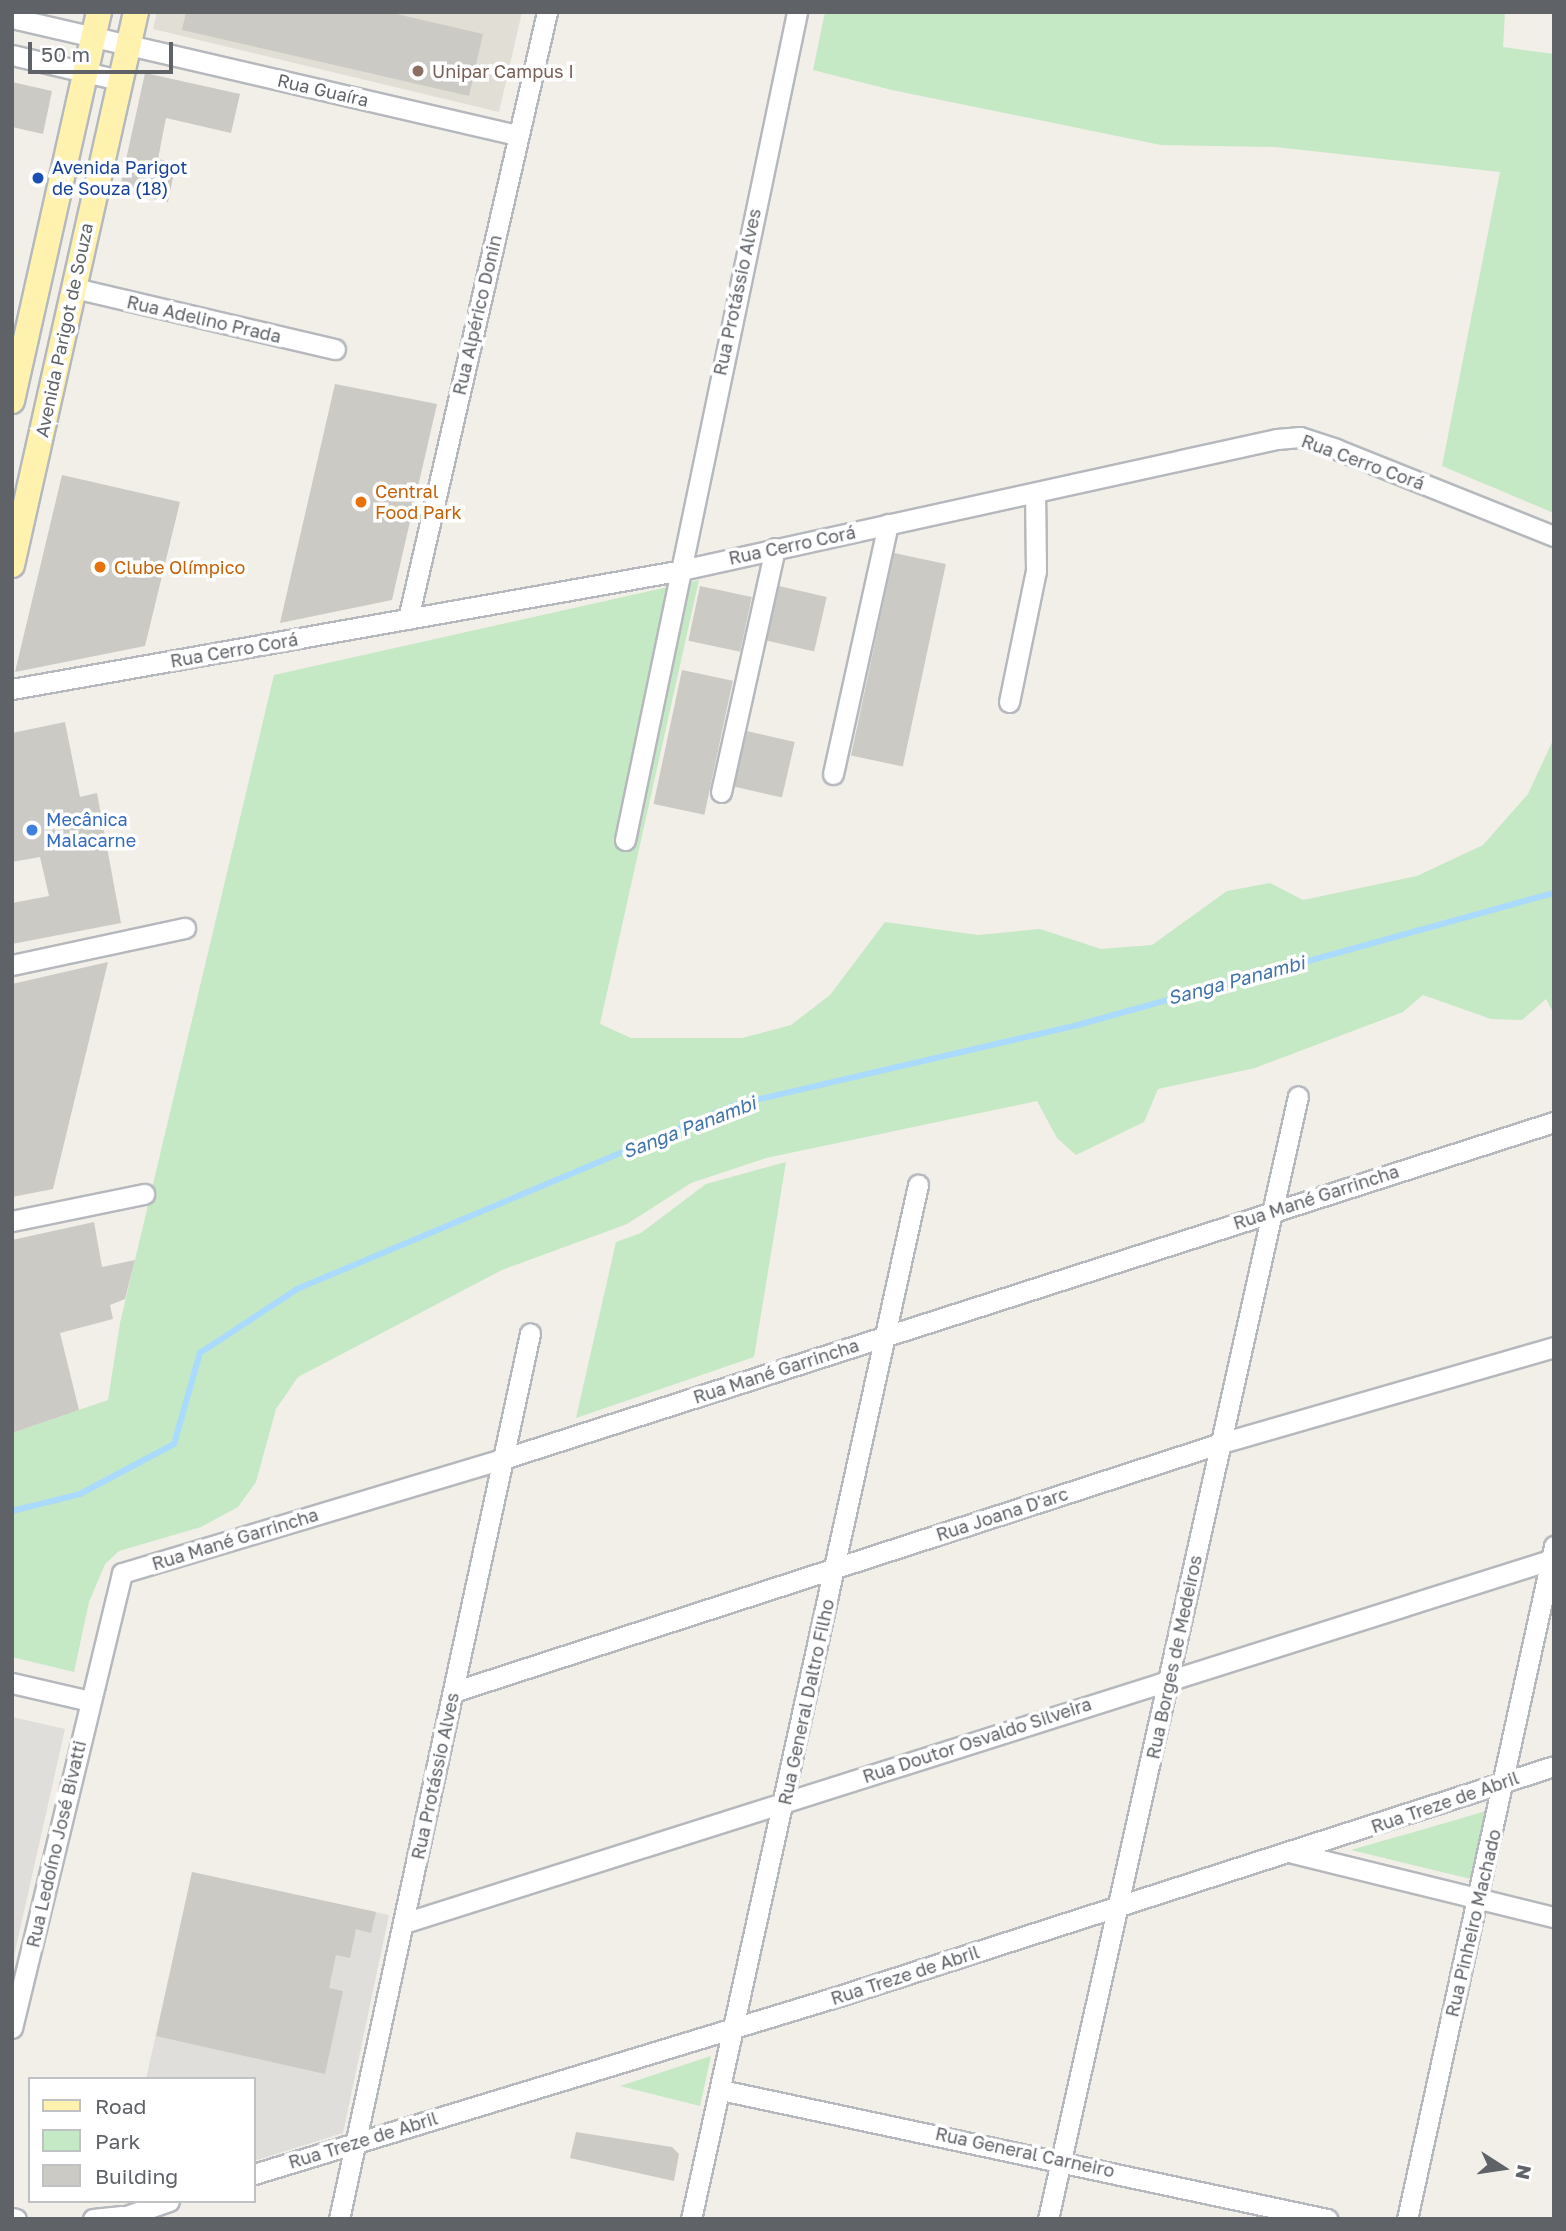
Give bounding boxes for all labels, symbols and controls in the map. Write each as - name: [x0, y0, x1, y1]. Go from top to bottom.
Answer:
- scale bar: [32, 28, 177, 72]
- text: 50 m: [41, 41, 90, 67]
- place label: Unipar Campus I: [432, 60, 574, 82]
- marker: Unipar Campus I: [410, 63, 426, 79]
- street label: Rua Guaíra: [275, 69, 371, 111]
- place label: Avenida Parigot de Souza (18): [52, 157, 187, 200]
- marker: Avenida Parigot de Souza (18): [30, 170, 46, 186]
- street label: Rua Protássio Alves: [709, 206, 765, 378]
- street label: Avenida Parigot de Souza: [31, 221, 97, 439]
- street label: Rua Alpérico Donin: [448, 233, 506, 397]
- street label: Rua Adelino Prada: [125, 291, 283, 347]
- street label: Rua Cerro Corá: [1299, 430, 1427, 494]
- place label: Central Food Park: [375, 481, 462, 524]
- marker: Central Food Park: [353, 494, 369, 510]
- street label: Rua Cerro Corá: [727, 521, 857, 569]
- place label: Clube Olímpico: [114, 556, 245, 578]
- marker: Clube Olímpico: [92, 559, 108, 575]
- street label: Rua Cerro Corá: [168, 628, 300, 672]
- place label: Mecânica Malacarne: [46, 809, 136, 852]
- marker: Mecânica Malacarne: [24, 822, 40, 838]
- water label: Sanga Panambi: [1165, 951, 1307, 1009]
- water label: Sanga Panambi: [619, 1091, 759, 1163]
- street label: Rua Mané Garrincha: [1230, 1160, 1402, 1234]
- street label: Rua Mané Garrincha: [690, 1334, 862, 1408]
- street label: Rua Joana D'arc: [933, 1482, 1071, 1546]
- street label: Rua Mané Garrincha: [149, 1503, 321, 1575]
- street label: Rua Borges de Medeiros: [1142, 1553, 1206, 1761]
- street label: Rua General Daltro Filho: [774, 1597, 838, 1807]
- street label: Rua Protássio Alves: [407, 1690, 463, 1862]
- street label: Rua Doutor Osvaldo Silveira: [860, 1693, 1094, 1787]
- street label: Rua Ledoíno José Bivatti: [22, 1738, 90, 1950]
- street label: Rua Treze de Abril: [1368, 1767, 1522, 1837]
- street label: Rua Pinheiro Machado: [1441, 1827, 1505, 2019]
- street label: Rua Treze de Abril: [828, 1941, 982, 2009]
- legend: [28, 2077, 256, 2203]
- text: Road: [95, 2093, 146, 2119]
- street label: Rua Treze de Abril: [286, 2107, 440, 2173]
- street label: Rua General Carneiro: [933, 2122, 1117, 2182]
- text: Park: [95, 2128, 140, 2154]
- north arrow: [1468, 2133, 1538, 2203]
- text: Building: [95, 2163, 178, 2189]
- text: N: [1511, 2163, 1537, 2182]

